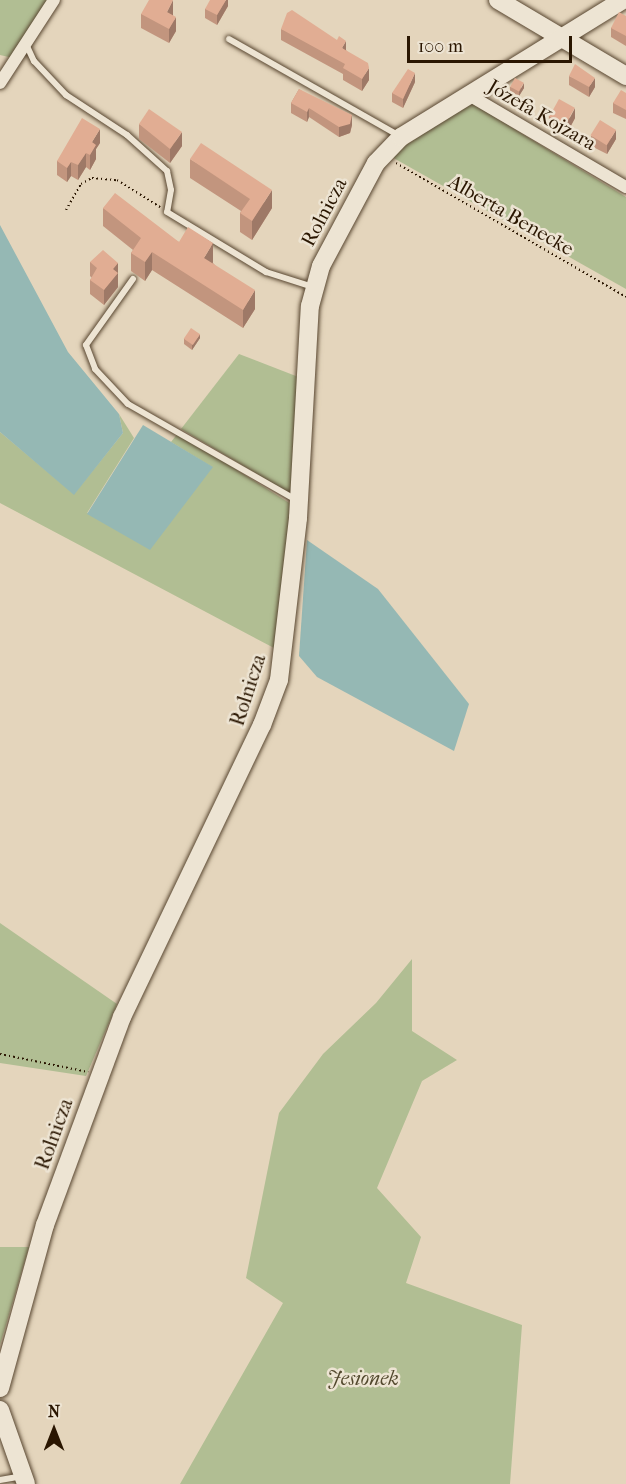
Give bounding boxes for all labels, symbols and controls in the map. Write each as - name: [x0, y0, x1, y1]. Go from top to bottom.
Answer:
- scale bar: [410, 24, 575, 62]
- text: 100 m: [418, 36, 463, 57]
- street label: Józefa Kojzara: [483, 74, 601, 156]
- street label: Alberta Benecke: [444, 169, 578, 261]
- street label: Rolnicza: [296, 174, 352, 250]
- street label: Rolnicza: [225, 651, 271, 729]
- street label: Rolnicza: [30, 1095, 78, 1173]
- park label: Jesionek: [327, 1366, 399, 1390]
- north arrow: [24, 1400, 84, 1460]
- text: N: [48, 1402, 60, 1421]

